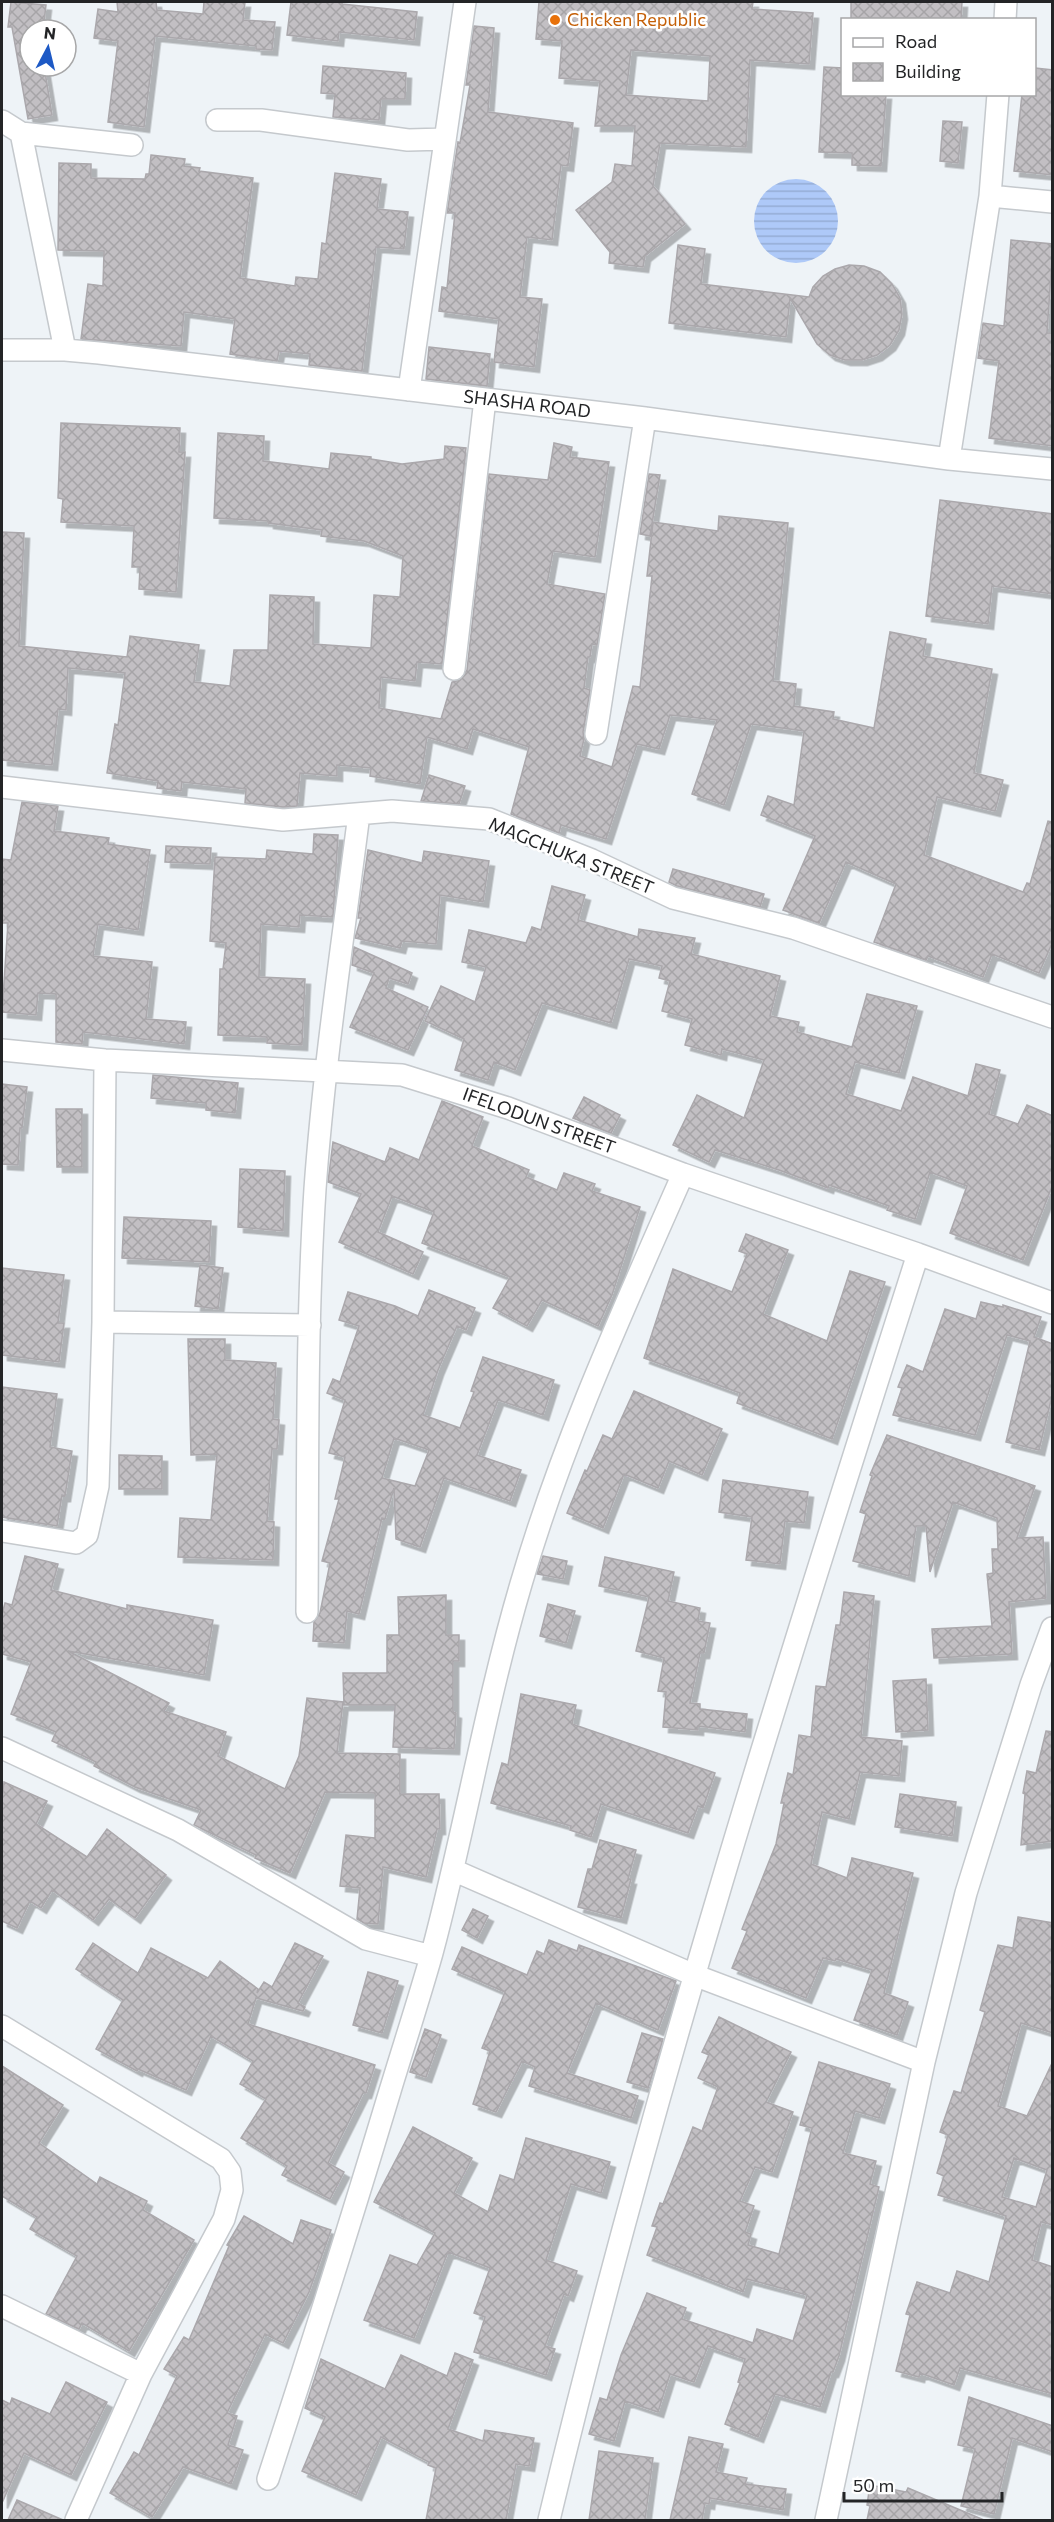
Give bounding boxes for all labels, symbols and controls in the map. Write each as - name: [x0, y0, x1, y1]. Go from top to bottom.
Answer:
- place label: Chicken Republic: [567, 8, 706, 30]
- marker: Chicken Republic: [548, 13, 562, 27]
- north arrow: [18, 18, 78, 78]
- legend: [841, 18, 1036, 96]
- text: N: [43, 22, 57, 43]
- text: Road: [895, 30, 937, 52]
- text: Building: [895, 60, 961, 82]
- street label: SHASHA ROAD: [462, 384, 592, 422]
- street label: MAGCHUKA STREET: [486, 812, 657, 898]
- street label: IFELODUN STREET: [460, 1082, 619, 1158]
- scale bar: [844, 2465, 1002, 2503]
- text: 50 m: [853, 2474, 894, 2496]

